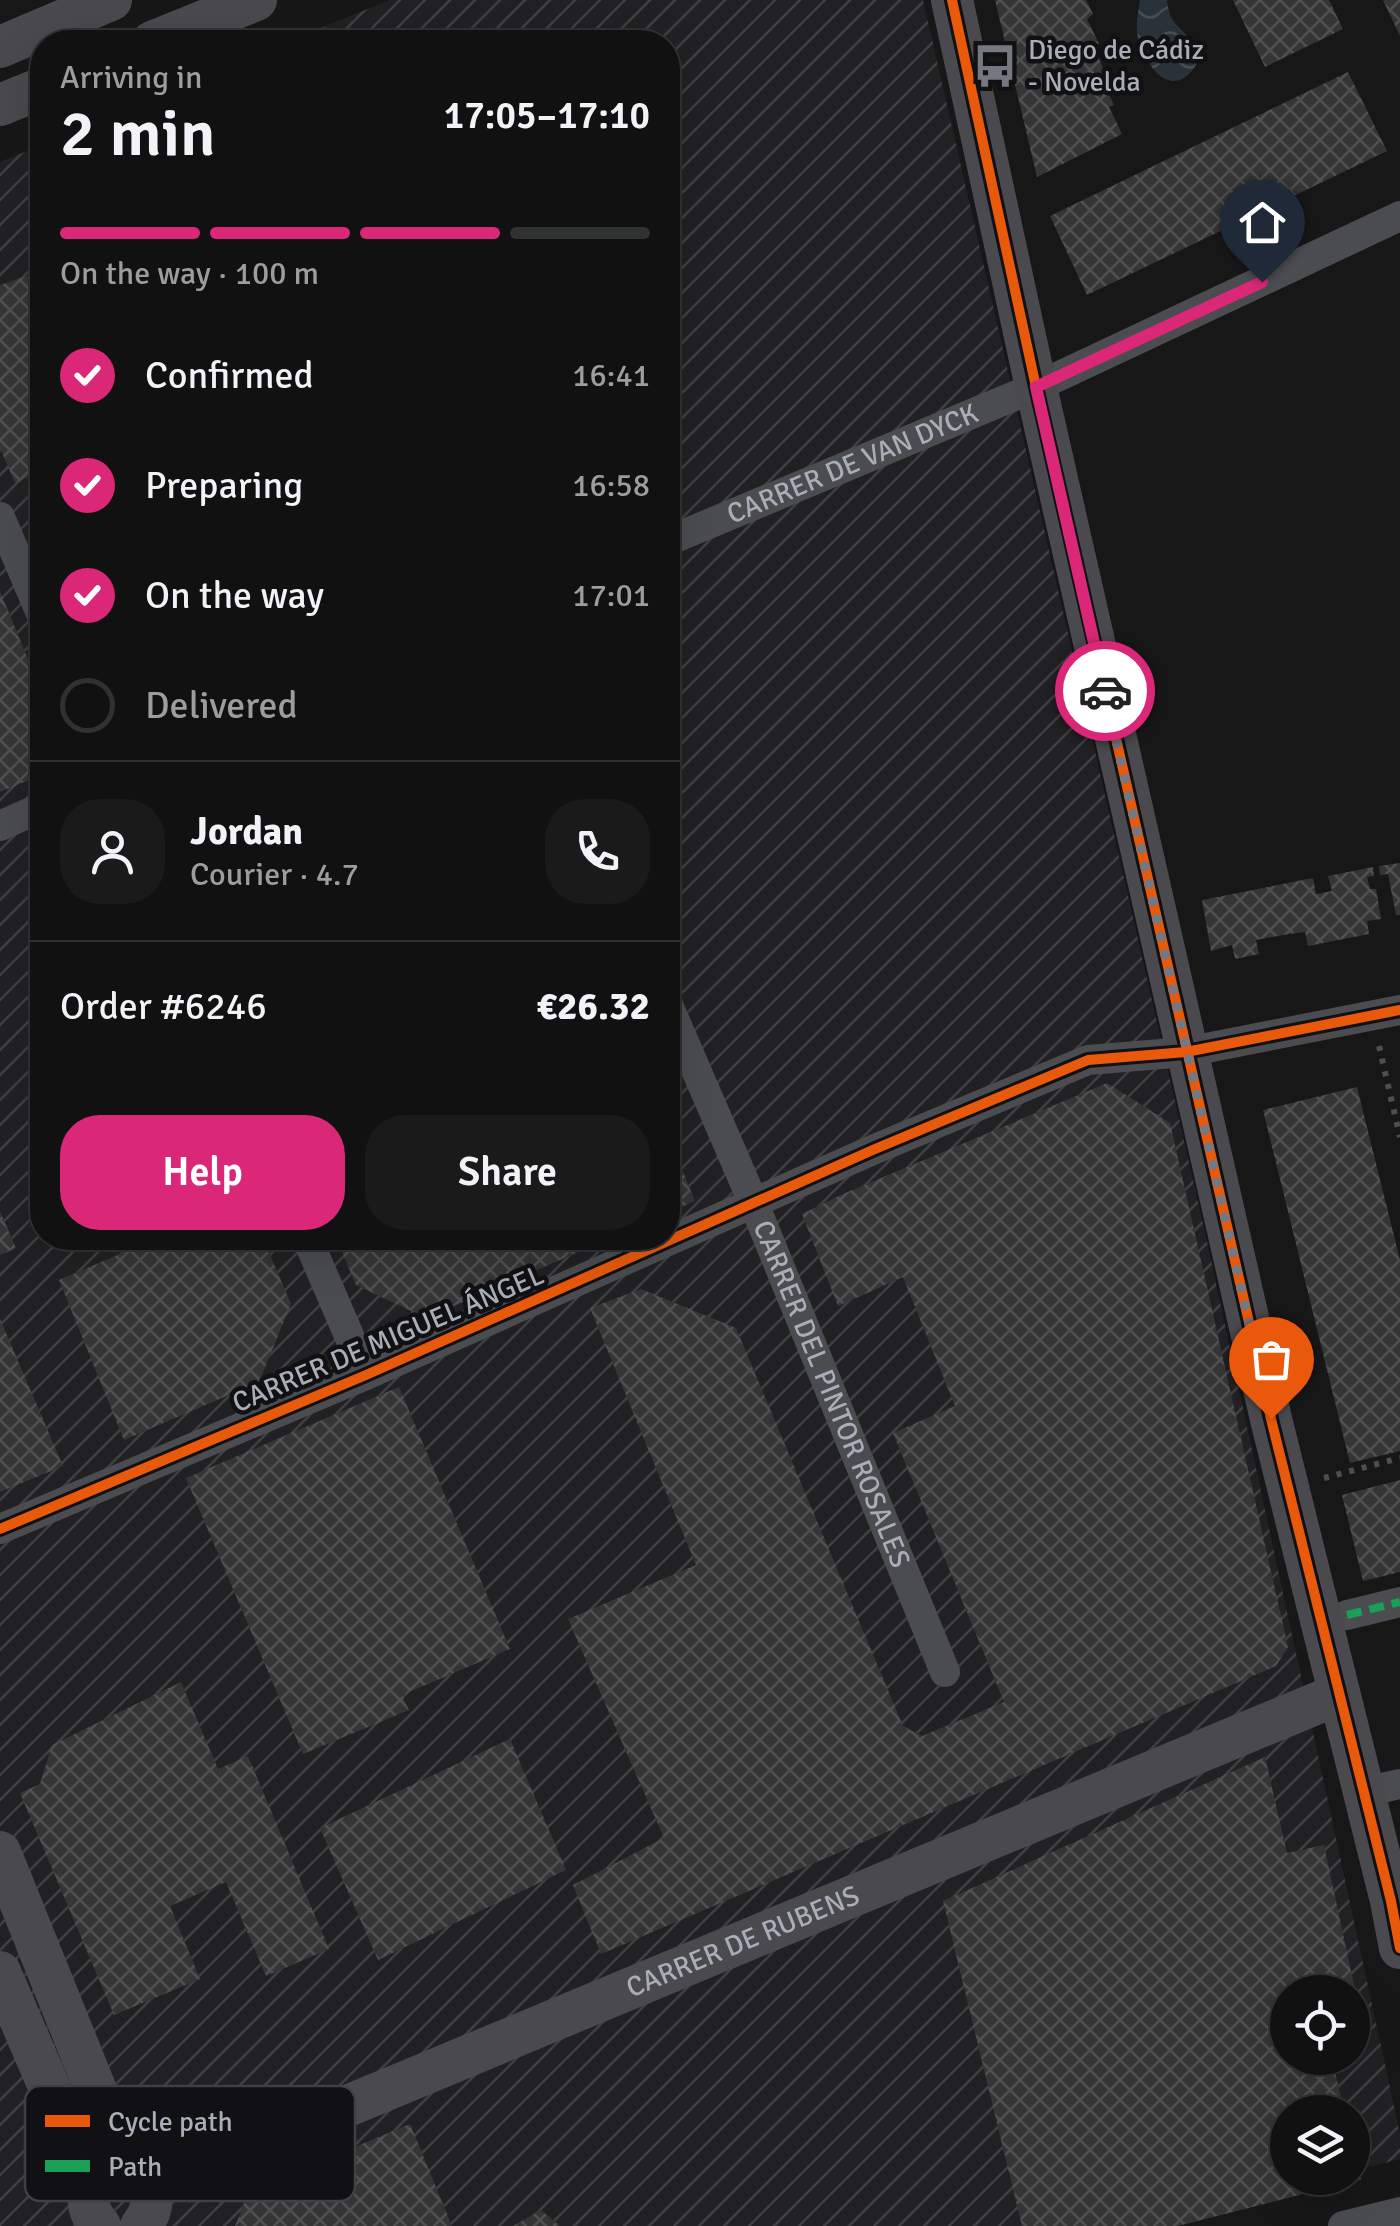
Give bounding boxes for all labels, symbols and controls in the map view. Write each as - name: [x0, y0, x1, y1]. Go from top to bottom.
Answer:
- place label: Diego de Cádiz - Novelda: [1028, 33, 1204, 99]
- bus stop icon: Diego de Cádiz - Novelda: [971, 42, 1019, 90]
- text: Arriving in: [60, 58, 202, 97]
- text: 17:05–17:10: [444, 92, 650, 139]
- text: 2 min: [60, 94, 216, 174]
- pin: [1220, 180, 1305, 283]
- icon: home: [1235, 195, 1290, 250]
- text: On the way · 100 m: [60, 254, 319, 293]
- icon: check: [60, 348, 115, 403]
- text: Confirmed: [145, 352, 314, 399]
- text: 16:41: [572, 356, 650, 395]
- street label: CARRER DE VAN DYCK: [722, 396, 983, 531]
- icon: check: [60, 458, 115, 513]
- text: Preparing: [145, 462, 303, 509]
- text: 16:58: [572, 466, 650, 505]
- icon: check: [60, 568, 115, 623]
- text: On the way: [145, 572, 324, 619]
- text: 17:01: [572, 576, 650, 615]
- courier: [1055, 641, 1155, 741]
- icon: car: [1078, 664, 1133, 719]
- text: Delivered: [145, 682, 298, 729]
- button: person: [60, 799, 165, 904]
- button: phone: [545, 799, 650, 904]
- text: Jordan: [190, 808, 303, 855]
- text: Courier · 4.7: [190, 855, 359, 894]
- text: Order #6246: [60, 983, 267, 1030]
- text: €26.32: [537, 983, 650, 1030]
- button: Help: [60, 1115, 345, 1230]
- button: Share: [365, 1115, 650, 1230]
- street label: CARRER DEL PINTOR ROSALES: [746, 1215, 918, 1573]
- street label: CARRER DE MIGUEL ÁNGEL: [227, 1258, 549, 1420]
- pin: [1229, 1317, 1314, 1420]
- icon: bag: [1244, 1332, 1299, 1387]
- street label: CARRER DE RUBENS: [621, 1878, 864, 2005]
- map controls: [1270, 1975, 1370, 2195]
- button: locate: [1270, 1975, 1370, 2075]
- legend: [25, 2086, 355, 2201]
- button: layers: [1270, 2095, 1370, 2195]
- text: Cycle path: [108, 2105, 233, 2139]
- text: Path: [108, 2150, 162, 2184]

